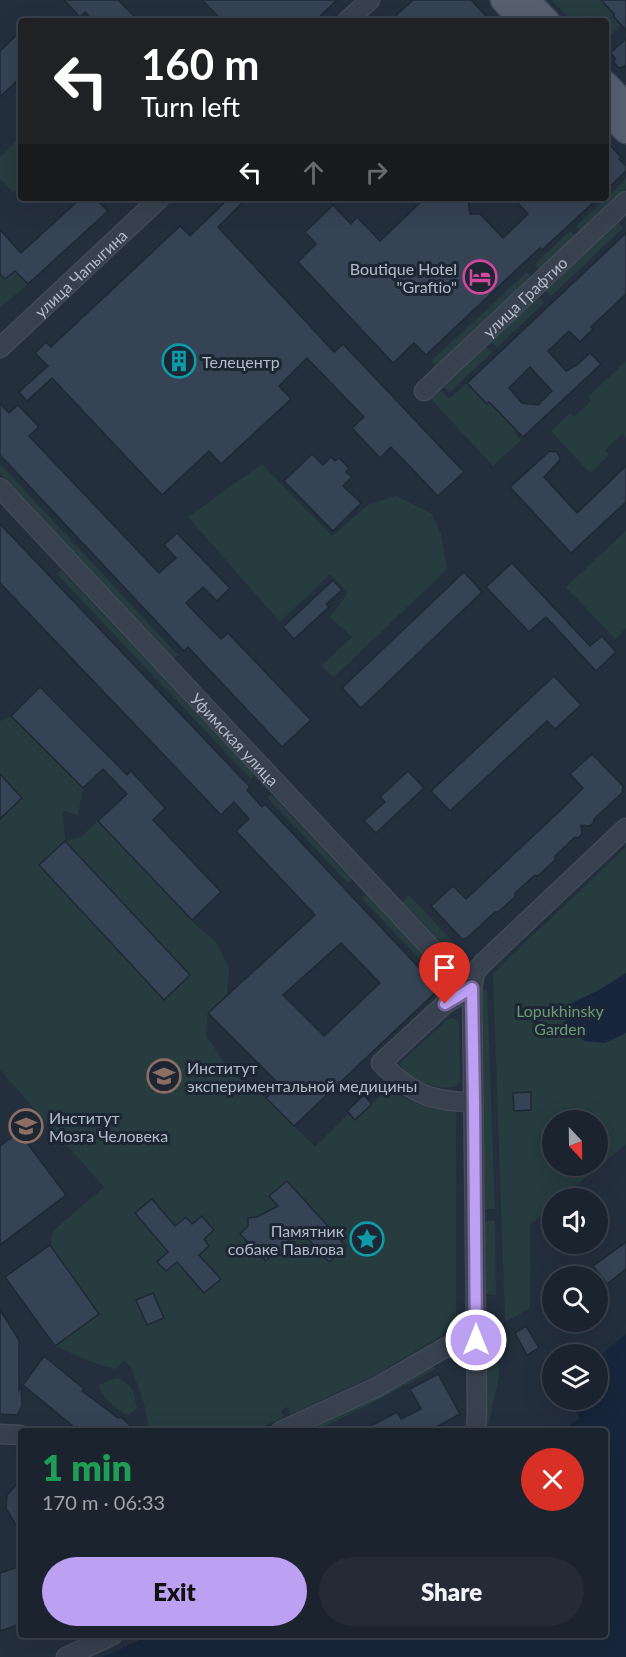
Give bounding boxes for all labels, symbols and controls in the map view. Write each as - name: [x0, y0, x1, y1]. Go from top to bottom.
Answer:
- text: 160 m: [141, 39, 259, 89]
- icon: left: [42, 42, 120, 120]
- text: Turn left: [141, 90, 240, 123]
- icon: left: [234, 156, 267, 189]
- icon: ahead: [297, 156, 330, 189]
- icon: right: [360, 156, 393, 189]
- street label: улица Чапыгина: [30, 225, 130, 321]
- street label: улица Графтио: [478, 252, 571, 341]
- place label: Boutique Hotel "Graftio": [350, 259, 457, 296]
- hotel icon: Boutique Hotel "Graftio": [462, 259, 498, 295]
- building icon: Телецентр: [161, 343, 197, 379]
- place label: Телецентр: [202, 352, 280, 371]
- street label: Уфимская улица: [187, 689, 283, 789]
- pin: [419, 942, 470, 1004]
- icon: arrive: [428, 951, 461, 984]
- park label: Lopukhinsky Garden: [516, 1001, 605, 1038]
- school or university icon: Институт экспериментальной медицины: [146, 1058, 182, 1094]
- place label: Институт экспериментальной медицины: [187, 1058, 417, 1095]
- school or university icon: Институт Мозга Человека: [8, 1108, 44, 1144]
- place label: Институт Мозга Человека: [49, 1108, 168, 1145]
- north arrow: [542, 1110, 608, 1176]
- map controls: [542, 1110, 608, 1410]
- button: sound: [542, 1188, 608, 1254]
- place label: Памятник собаке Павлова: [228, 1221, 345, 1258]
- place icon: Памятник собаке Павлова: [349, 1221, 385, 1257]
- button: search: [542, 1266, 608, 1332]
- position arrow: [444, 1308, 508, 1372]
- button: layers: [542, 1344, 608, 1410]
- text: 1 min: [42, 1445, 132, 1489]
- button: close: [521, 1448, 584, 1511]
- text: 170 m · 06:33: [42, 1490, 165, 1514]
- button: Exit: [42, 1557, 307, 1626]
- button: Share: [319, 1557, 584, 1626]

